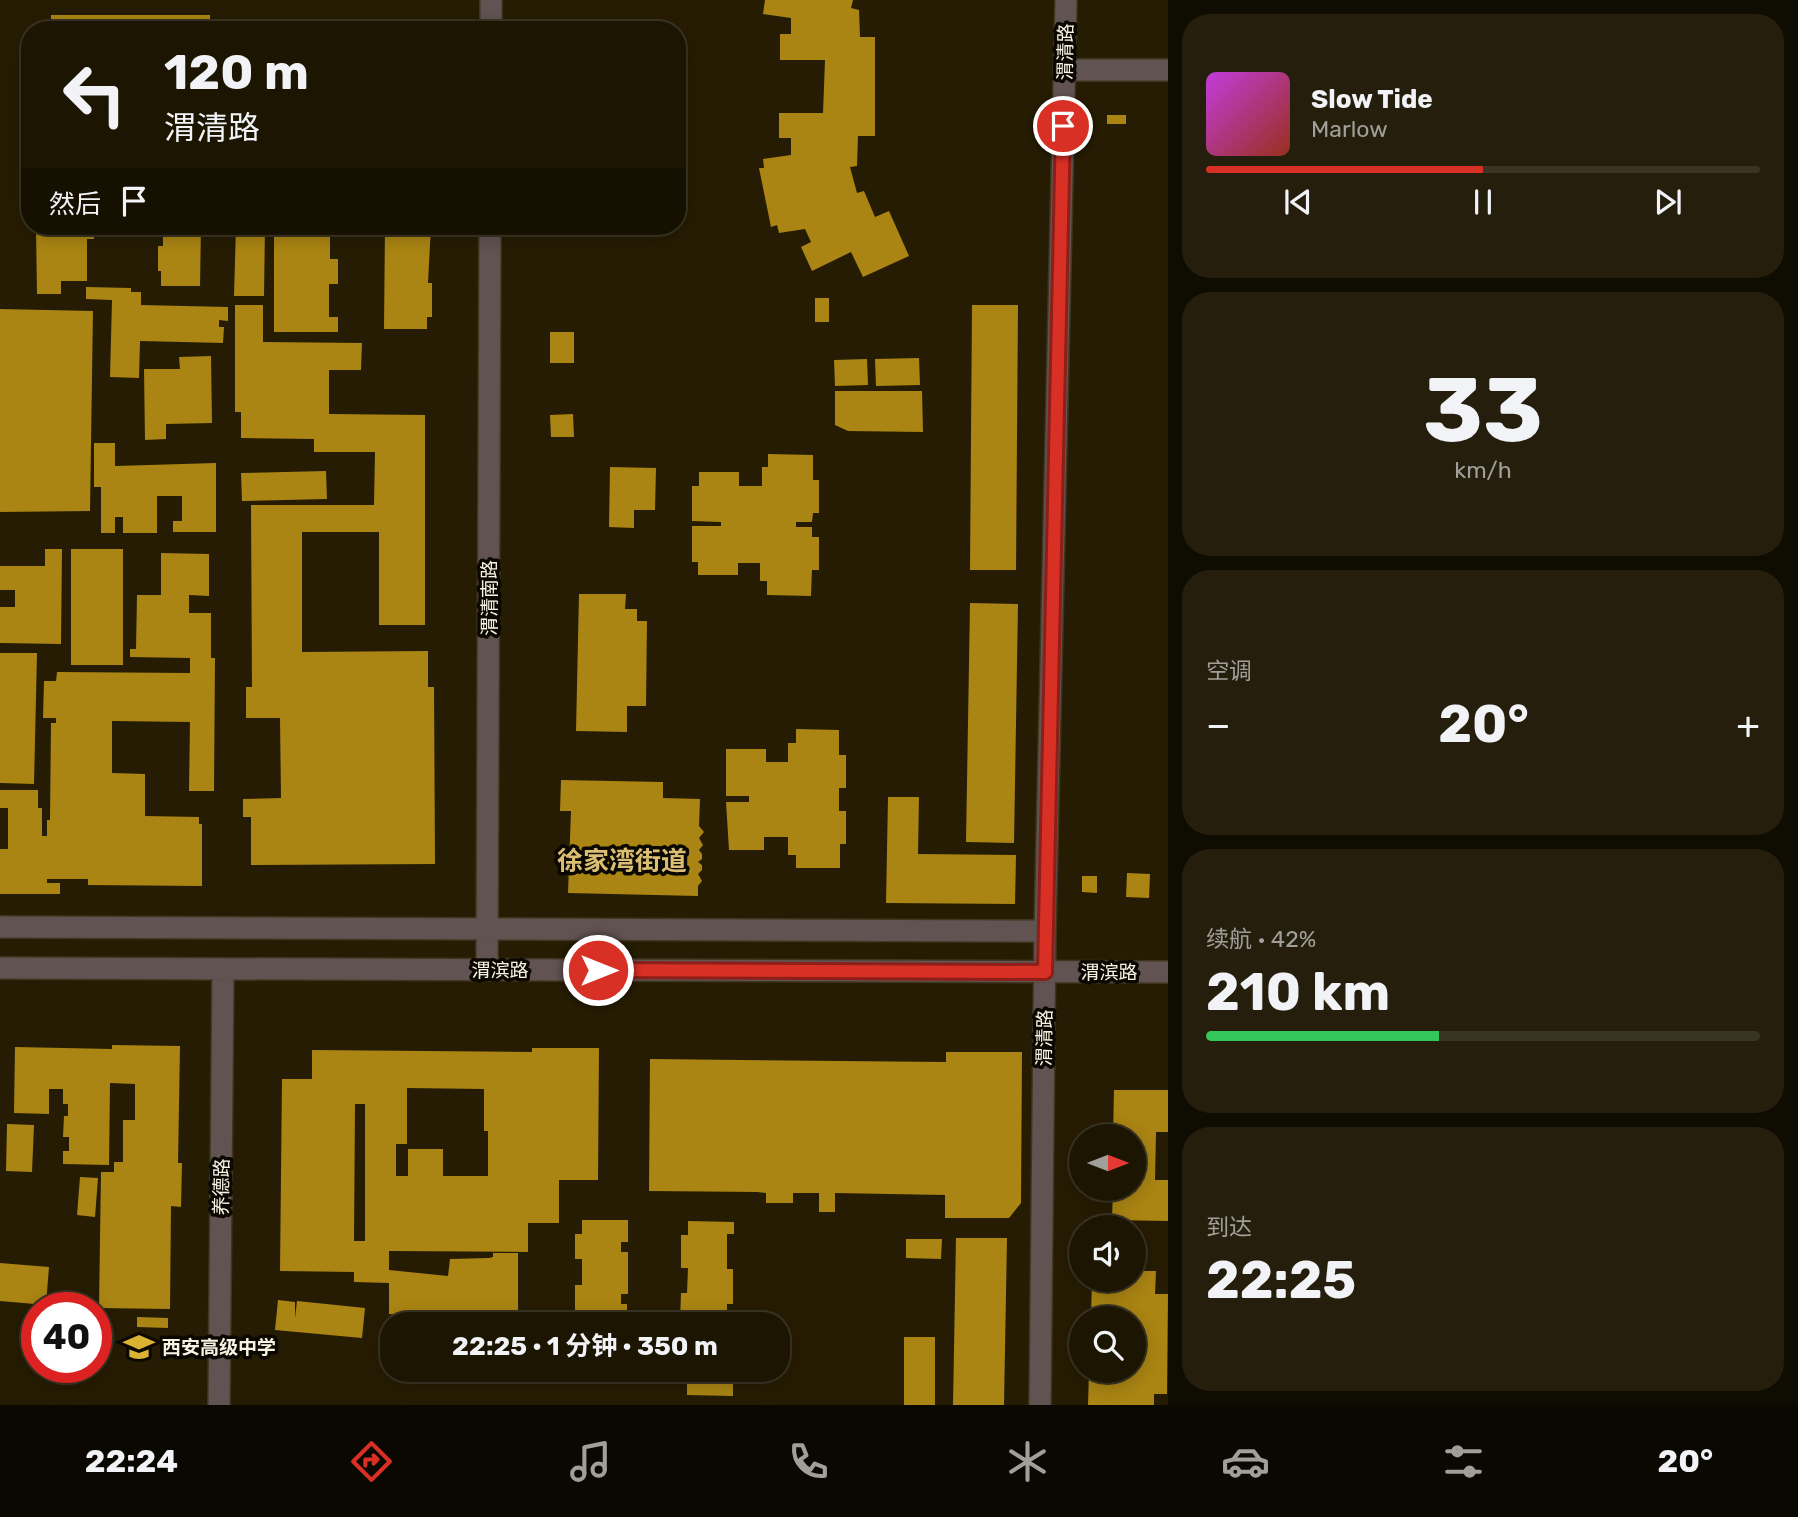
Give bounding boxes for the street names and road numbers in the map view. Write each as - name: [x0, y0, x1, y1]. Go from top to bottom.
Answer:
- street label: 渭清路: [1054, 23, 1077, 81]
- street label: 渭清南路: [478, 560, 501, 636]
- street label: 渭滨路: [471, 959, 529, 982]
- street label: 渭滨路: [1080, 961, 1138, 984]
- street label: 渭清路: [1033, 1009, 1056, 1067]
- street label: 养德路: [210, 1158, 233, 1216]

